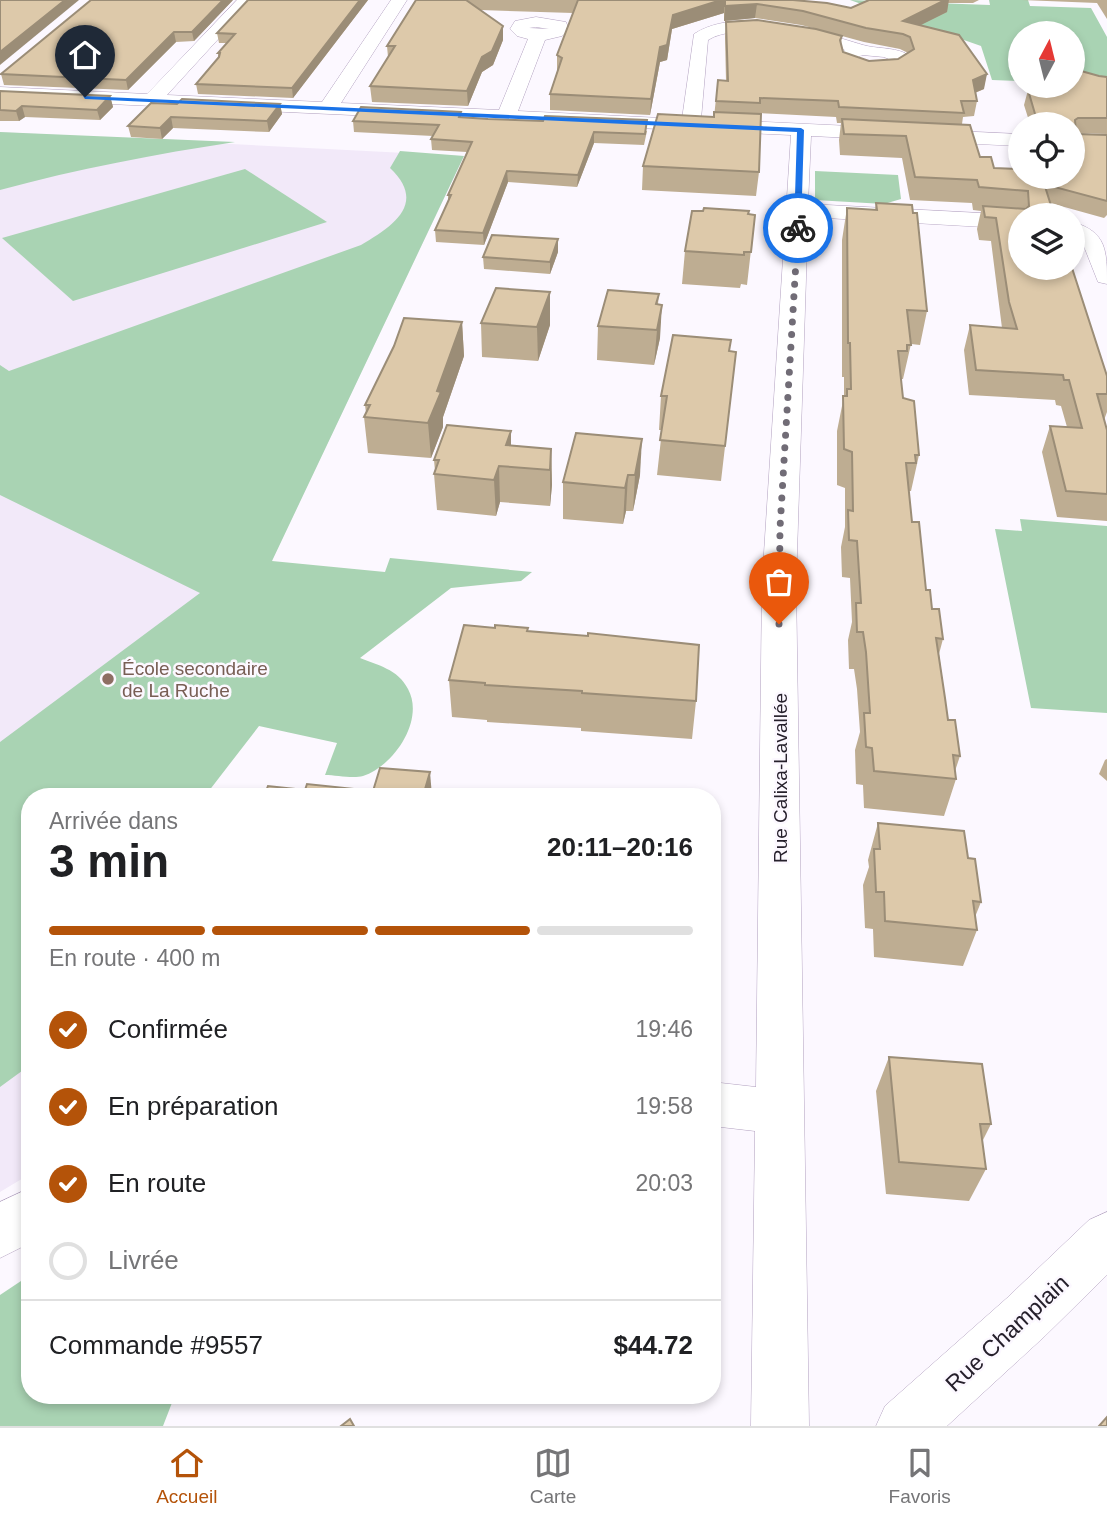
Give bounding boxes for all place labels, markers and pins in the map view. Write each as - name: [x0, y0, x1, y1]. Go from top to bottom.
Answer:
- pin: [55, 25, 115, 97]
- pin: [749, 552, 809, 624]
- place label: École secondaire de La Ruche: [122, 658, 268, 701]
- marker: École secondaire de La Ruche: [100, 671, 116, 687]

